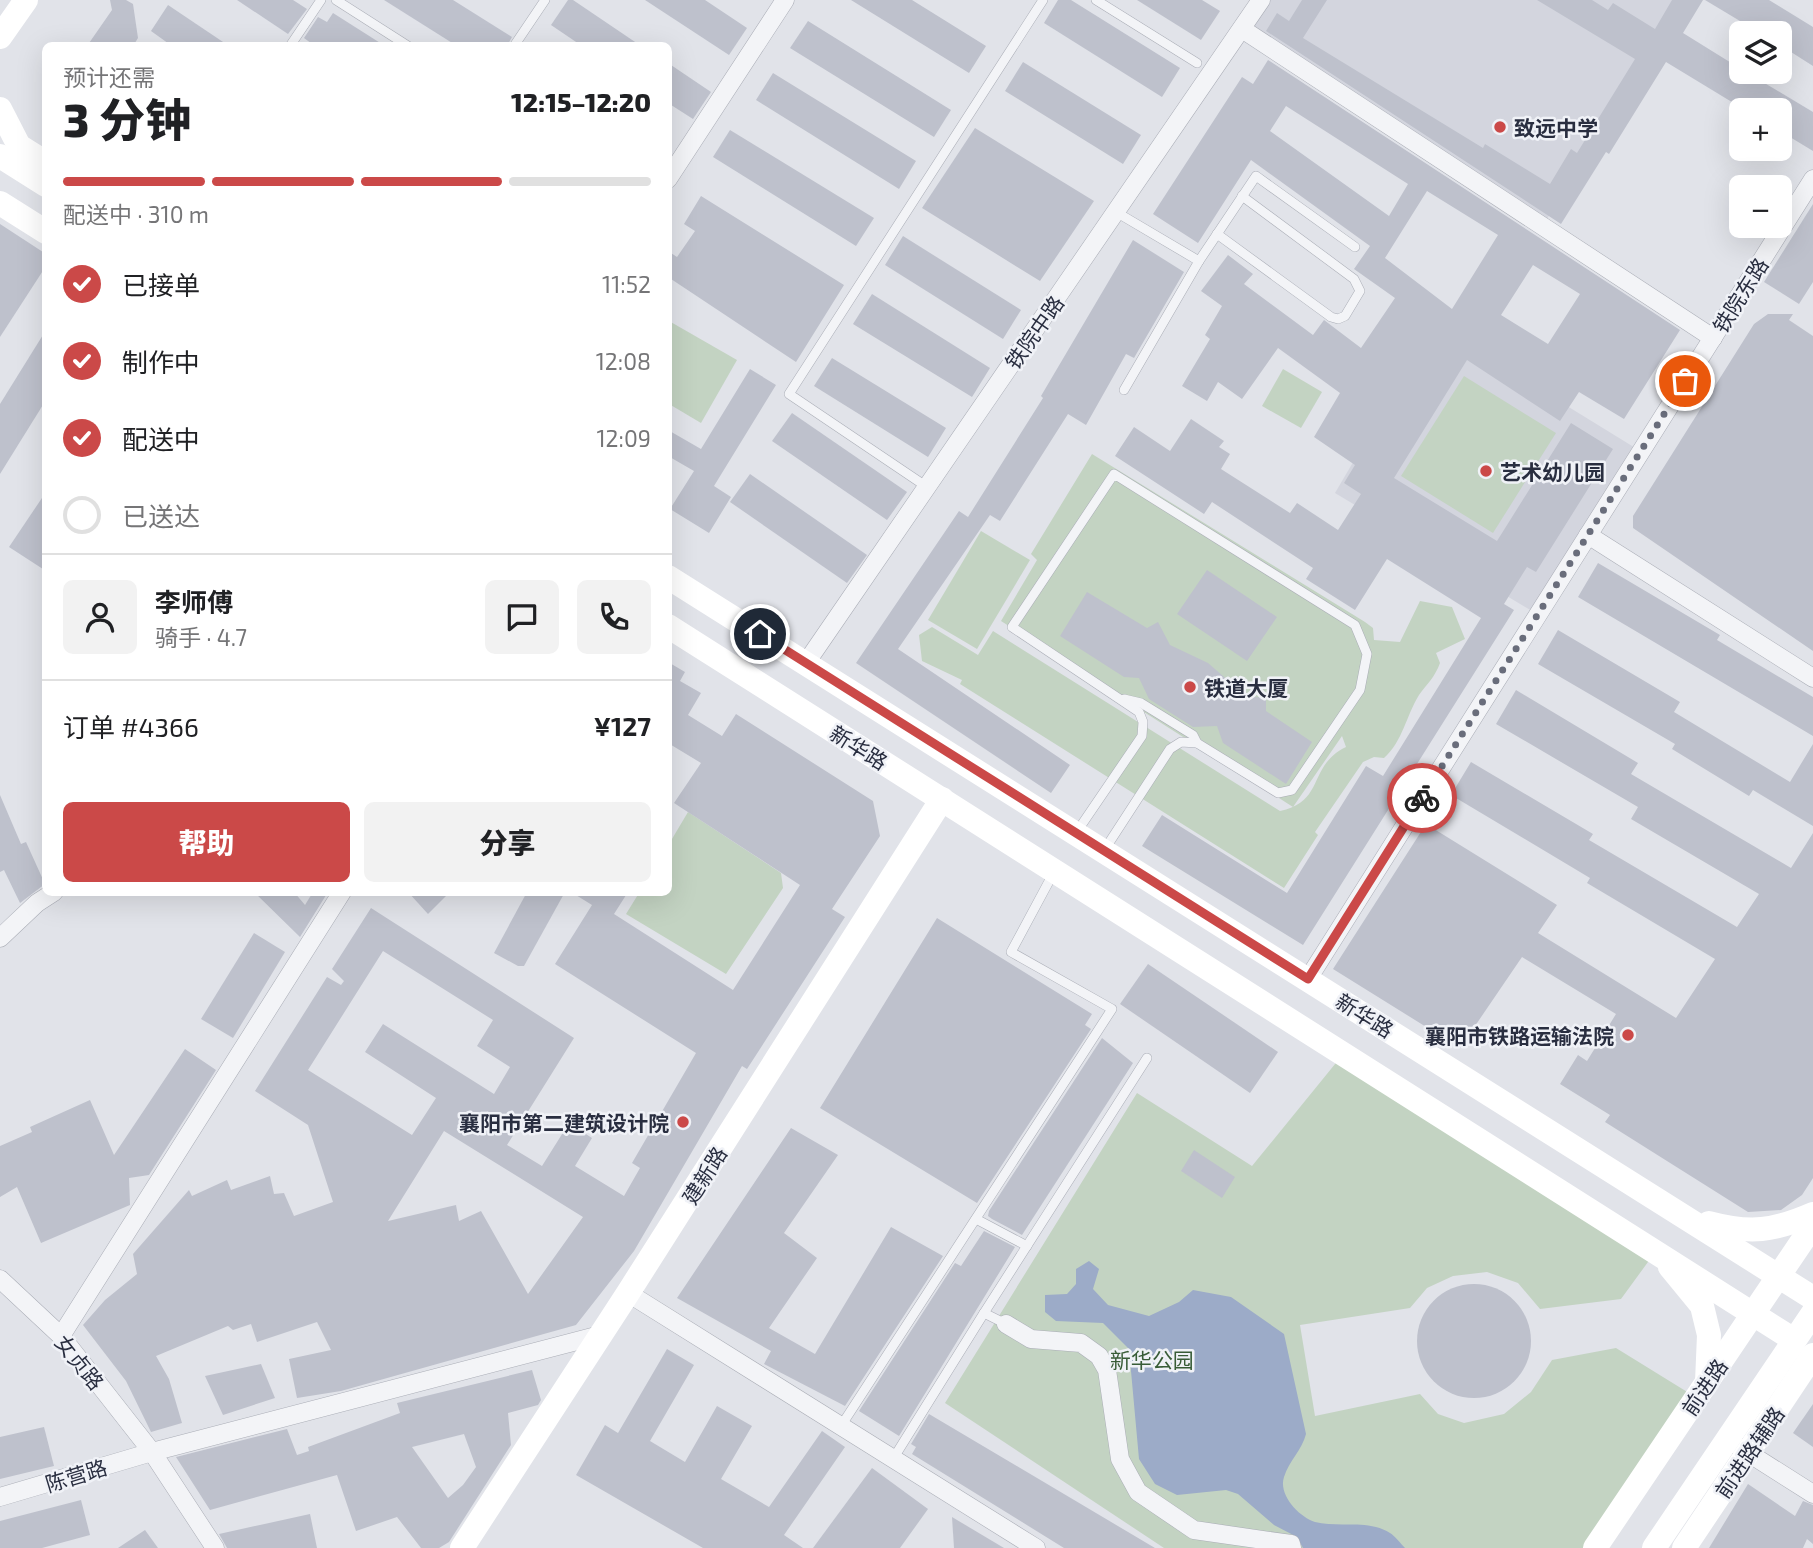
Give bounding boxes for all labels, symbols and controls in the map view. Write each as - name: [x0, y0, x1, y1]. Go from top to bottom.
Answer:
- map controls: [1729, 21, 1792, 238]
- button: layers: [1729, 21, 1792, 84]
- text: 预计还需: [63, 63, 155, 91]
- text: 12:15–12:20: [511, 86, 651, 117]
- text: 3 分钟: [63, 91, 191, 146]
- button: +: [1729, 98, 1792, 161]
- place label: 致远中学: [1514, 115, 1598, 140]
- marker: 致远中学: [1492, 119, 1508, 135]
- button: −: [1729, 175, 1792, 238]
- text: 配送中 · 310 m: [63, 200, 209, 228]
- street label: 铁院东路: [1707, 253, 1773, 337]
- icon: check: [63, 265, 101, 303]
- text: 已接单: [122, 269, 200, 300]
- text: 11:52: [602, 270, 651, 298]
- street label: 铁院中路: [1000, 290, 1068, 374]
- icon: check: [63, 342, 101, 380]
- text: 制作中: [122, 346, 200, 377]
- text: 12:08: [596, 347, 651, 375]
- pin: [1655, 351, 1715, 411]
- icon: bag: [1666, 362, 1704, 400]
- icon: check: [63, 419, 101, 457]
- text: 配送中: [122, 423, 200, 454]
- text: 12:09: [596, 424, 651, 452]
- place label: 艺术幼儿园: [1500, 459, 1605, 484]
- marker: 艺术幼儿园: [1478, 463, 1494, 479]
- text: 已送达: [122, 500, 200, 531]
- button: person: [63, 580, 137, 654]
- button: chat: [485, 580, 559, 654]
- button: phone: [577, 580, 651, 654]
- text: 李师傅: [155, 586, 233, 617]
- pin: [730, 604, 790, 664]
- icon: home: [741, 615, 779, 653]
- text: 骑手 · 4.7: [155, 623, 247, 651]
- place label: 铁道大厦: [1204, 675, 1288, 700]
- marker: 铁道大厦: [1182, 679, 1198, 695]
- text: ¥127: [594, 710, 651, 741]
- text: 订单 #4366: [63, 711, 199, 742]
- street label: 新华路: [826, 720, 892, 774]
- courier: [1387, 763, 1457, 833]
- icon: bike: [1403, 779, 1441, 817]
- button: 帮助: [63, 802, 350, 882]
- button: 分享: [364, 802, 651, 882]
- street label: 新华路: [1332, 988, 1398, 1042]
- place label: 襄阳市铁路运输法院: [1425, 1023, 1614, 1048]
- marker: 襄阳市铁路运输法院: [1620, 1027, 1636, 1043]
- place label: 襄阳市第二建筑设计院: [459, 1110, 669, 1135]
- marker: 襄阳市第二建筑设计院: [675, 1114, 691, 1130]
- street label: 建新路: [677, 1142, 731, 1208]
- street label: 女贞路: [50, 1330, 110, 1394]
- park label: 新华公园: [1110, 1347, 1194, 1372]
- street label: 前进路: [1676, 1354, 1732, 1420]
- street label: 前进路辅路: [1709, 1401, 1789, 1503]
- street label: 陈营路: [42, 1454, 110, 1496]

